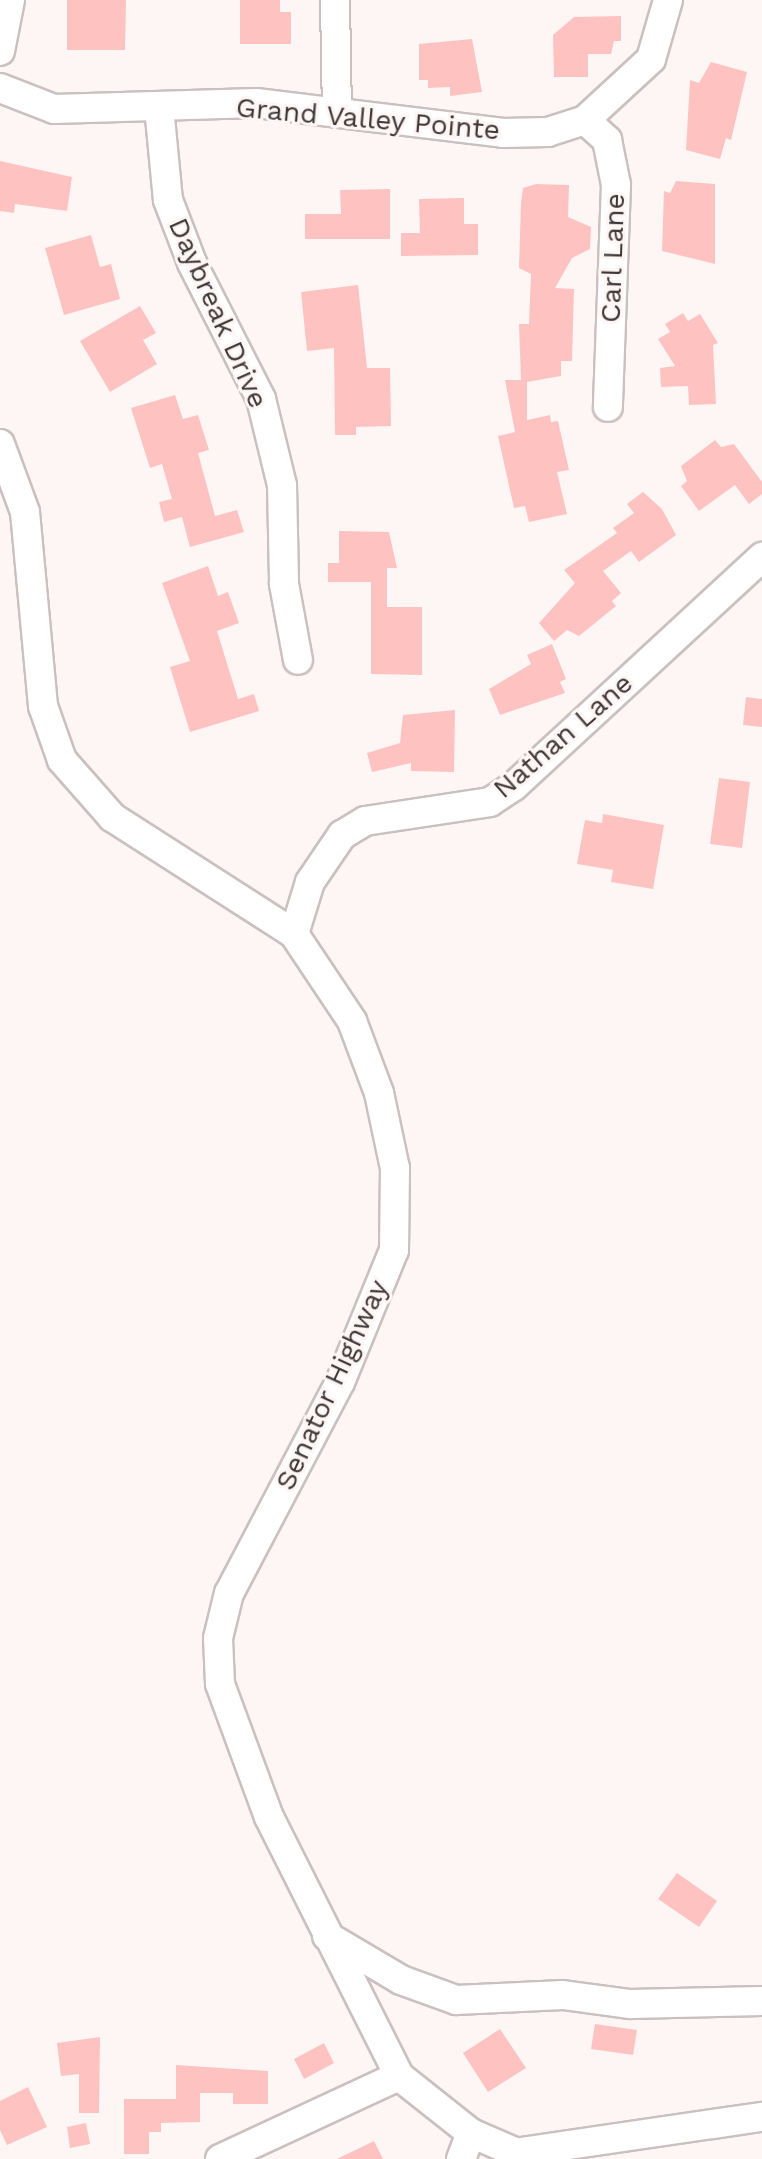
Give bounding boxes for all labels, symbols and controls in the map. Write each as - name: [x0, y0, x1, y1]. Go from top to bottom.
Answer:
- street label: Grand Valley Pointe: [234, 91, 502, 147]
- street label: Carl Lane: [594, 192, 632, 324]
- street label: Daybreak Drive: [161, 212, 275, 414]
- street label: Nathan Lane: [486, 666, 640, 806]
- street label: Senator Highway: [268, 1274, 396, 1496]

